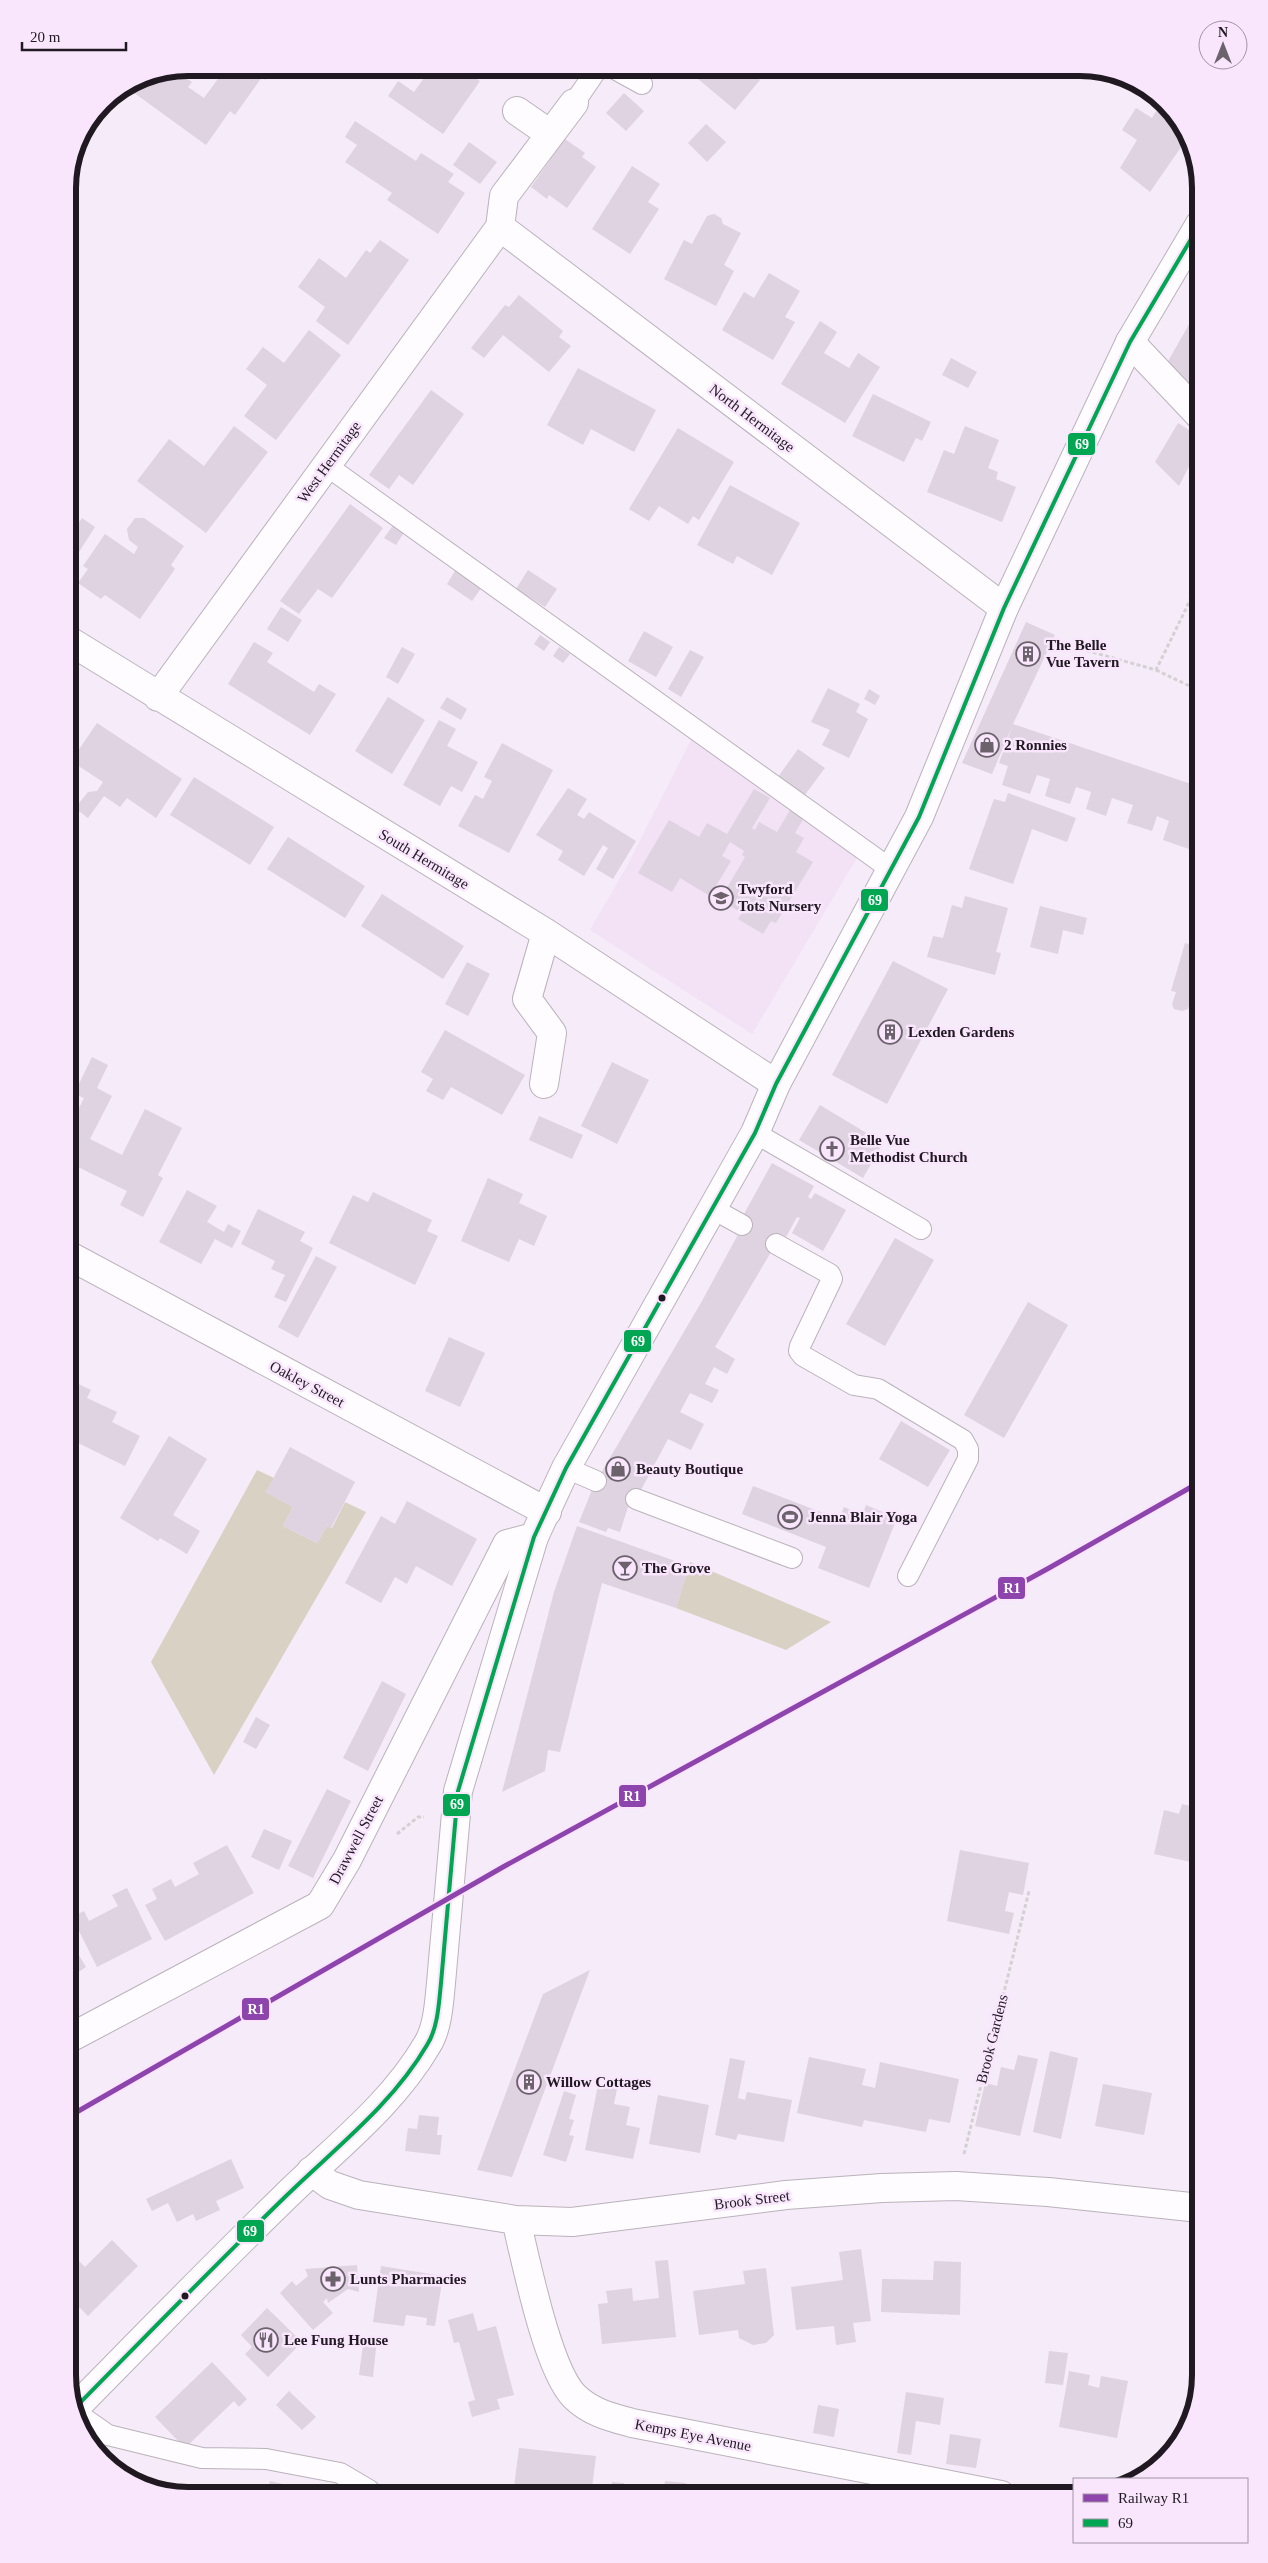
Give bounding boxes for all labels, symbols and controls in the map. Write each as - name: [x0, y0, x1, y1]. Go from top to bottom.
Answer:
- scale bar: [22, 20, 126, 52]
- north arrow: [1198, 20, 1248, 70]
- text: N: [1218, 25, 1228, 40]
- text: 20 m: [30, 29, 61, 45]
- street label: North Hermitage: [706, 381, 798, 455]
- street label: West Hermitage: [294, 418, 364, 506]
- line badge: 69: [1067, 432, 1096, 456]
- text: 69: [1075, 437, 1089, 452]
- place label: The Belle Vue Tavern: [1046, 637, 1120, 670]
- building icon: The Belle Vue Tavern: [1015, 641, 1041, 667]
- shop icon: 2 Ronnies: [974, 732, 1000, 758]
- place label: 2 Ronnies: [1004, 737, 1067, 753]
- street label: South Hermitage: [376, 826, 472, 892]
- place label: Twyford Tots Nursery: [738, 881, 822, 914]
- school or university icon: Twyford Tots Nursery: [708, 885, 734, 911]
- line badge: 69: [860, 888, 889, 912]
- text: 69: [868, 893, 882, 908]
- building icon: Lexden Gardens: [877, 1019, 903, 1045]
- place label: Lexden Gardens: [908, 1024, 1014, 1040]
- place label: Belle Vue Methodist Church: [850, 1132, 968, 1165]
- church icon: Belle Vue Methodist Church: [819, 1136, 845, 1162]
- unlabelled marker: [657, 1293, 667, 1303]
- line badge: 69: [623, 1329, 652, 1353]
- text: 69: [631, 1334, 645, 1349]
- street label: Oakley Street: [267, 1358, 348, 1411]
- shop icon: Beauty Boutique: [605, 1456, 631, 1482]
- place label: Beauty Boutique: [636, 1461, 743, 1477]
- sports icon: Jenna Blair Yoga: [777, 1504, 803, 1530]
- place label: Jenna Blair Yoga: [808, 1509, 918, 1525]
- bar icon: The Grove: [612, 1555, 638, 1581]
- place label: The Grove: [642, 1560, 711, 1576]
- line badge: R1: [997, 1576, 1026, 1600]
- text: R1: [1003, 1581, 1021, 1596]
- line badge: R1: [618, 1784, 647, 1808]
- text: R1: [623, 1789, 641, 1804]
- street label: Drawwell Street: [326, 1792, 386, 1887]
- line badge: 69: [442, 1793, 471, 1817]
- text: 69: [450, 1797, 464, 1812]
- street label: Brook Gardens: [973, 1993, 1011, 2085]
- line badge: R1: [241, 1997, 270, 2021]
- text: R1: [247, 2002, 265, 2017]
- building icon: Willow Cottages: [516, 2069, 542, 2095]
- place label: Willow Cottages: [546, 2074, 651, 2090]
- street label: Brook Street: [713, 2187, 792, 2213]
- line badge: 69: [236, 2219, 265, 2243]
- text: 69: [243, 2224, 257, 2239]
- pharmacy icon: Lunts Pharmacies: [320, 2266, 346, 2292]
- place label: Lunts Pharmacies: [350, 2271, 466, 2287]
- unlabelled marker: [180, 2291, 190, 2301]
- restaurant icon: Lee Fung House: [253, 2327, 279, 2353]
- place label: Lee Fung House: [284, 2332, 389, 2348]
- street label: Kemps Eye Avenue: [634, 2416, 753, 2454]
- legend: [1073, 2478, 1248, 2543]
- text: Railway R1: [1118, 2490, 1189, 2506]
- text: 69: [1118, 2515, 1133, 2531]

